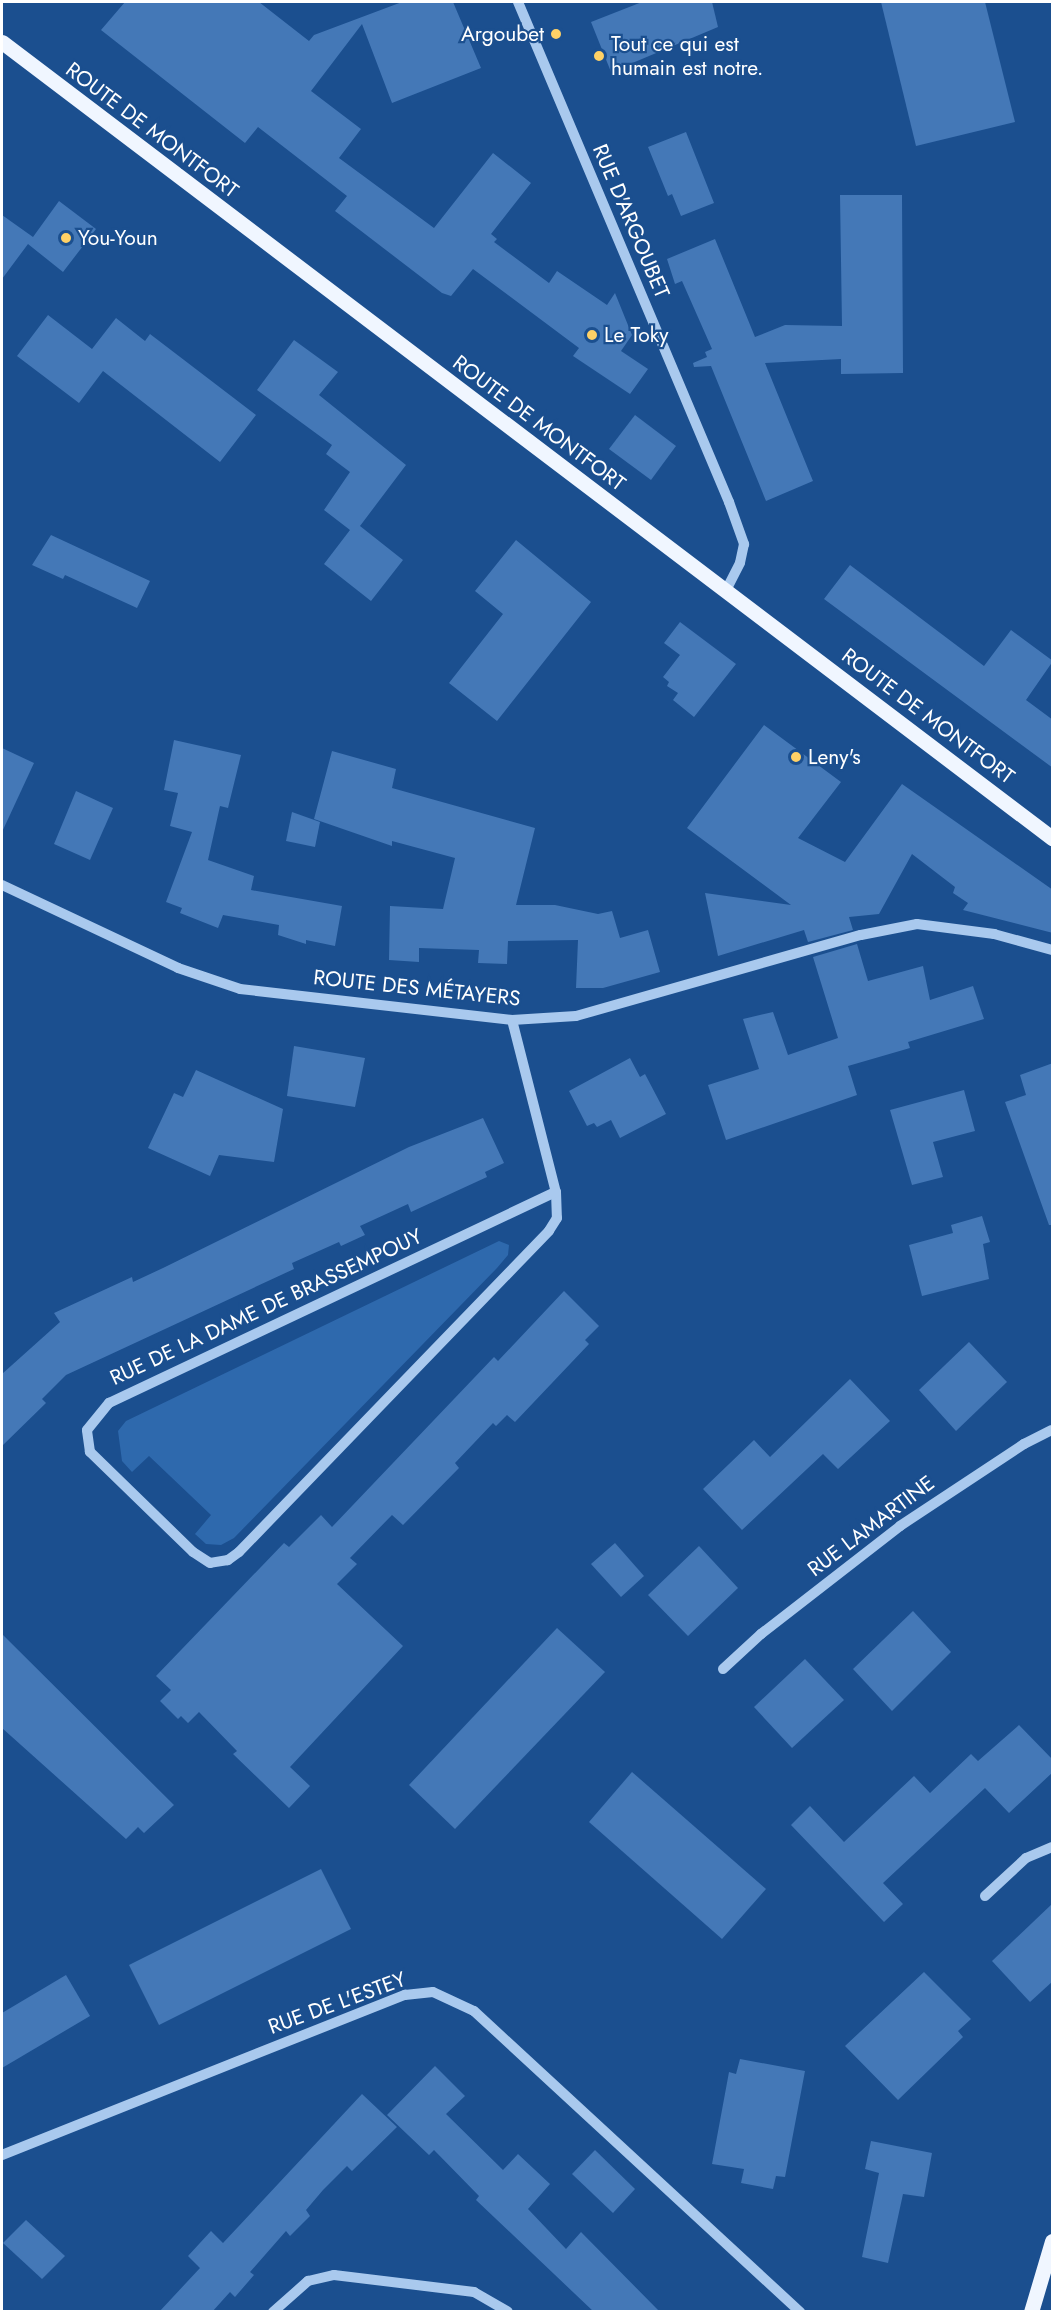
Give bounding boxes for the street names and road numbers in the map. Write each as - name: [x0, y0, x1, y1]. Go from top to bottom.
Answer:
- street label: ROUTE DE MONTFORT: [61, 57, 243, 203]
- street label: RUE D'ARGOUBET: [587, 140, 675, 302]
- street label: ROUTE DE MONTFORT: [448, 350, 630, 496]
- street label: ROUTE DE MONTFORT: [837, 643, 1019, 789]
- street label: ROUTE DES MÉTAYERS: [312, 965, 522, 1011]
- street label: RUE DE LA DAME DE BRASSEMPOUY: [106, 1223, 426, 1391]
- street label: RUE LAMARTINE: [803, 1470, 939, 1582]
- street label: RUE DE L'ESTEY: [265, 1966, 409, 2040]

